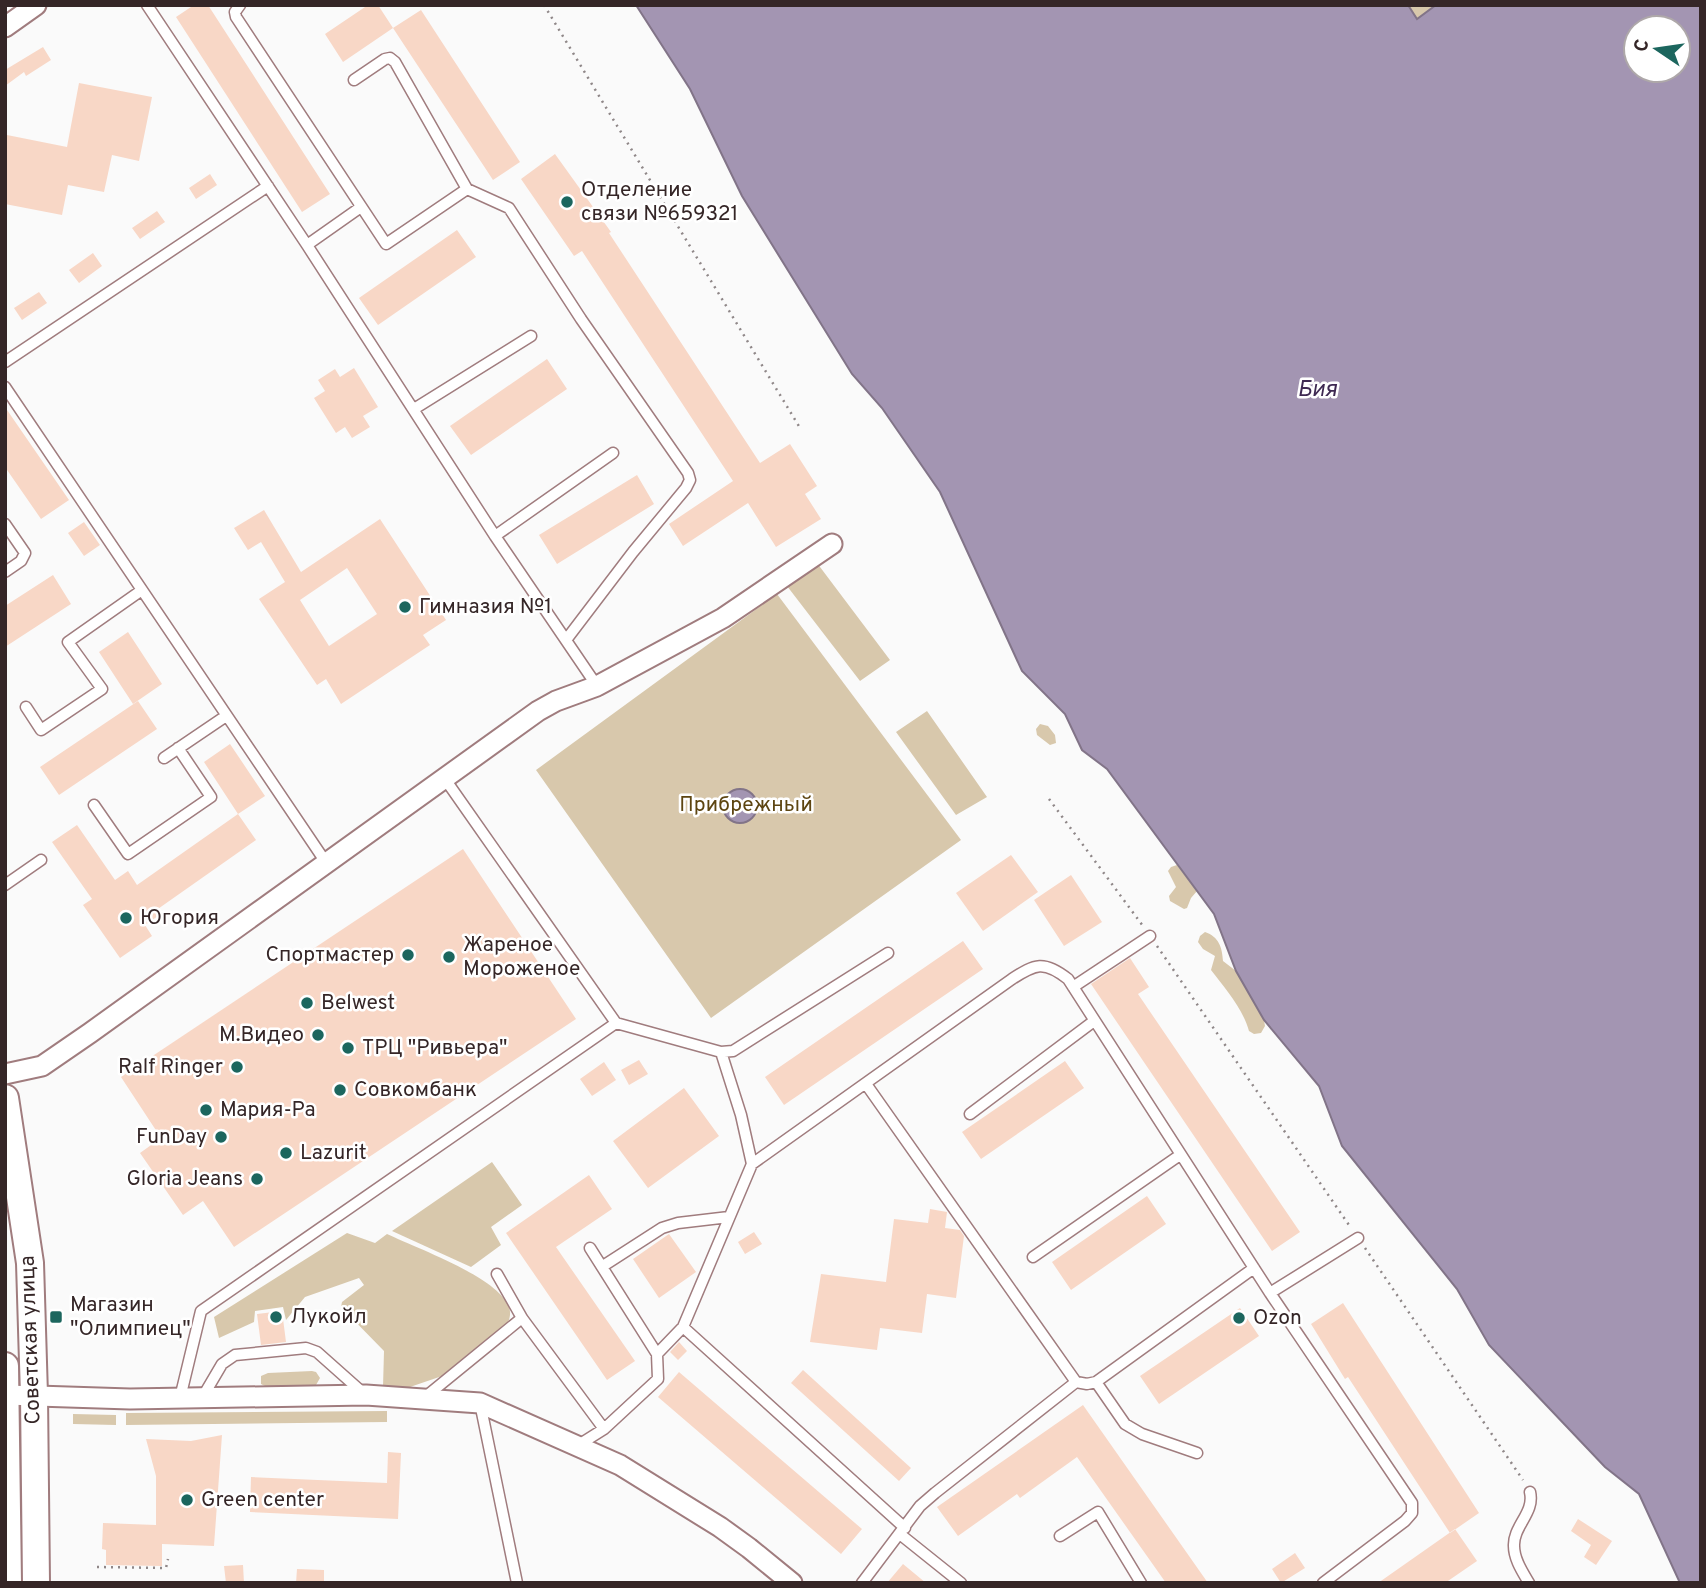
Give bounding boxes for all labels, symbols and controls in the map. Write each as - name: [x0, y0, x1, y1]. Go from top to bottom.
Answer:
- north arrow: [1622, 14, 1692, 84]
- text: С: [1629, 37, 1655, 54]
- place label: Отделение связи №659321: [581, 177, 738, 228]
- marker: Отделение связи №659321: [559, 194, 575, 210]
- water label: Бия: [1297, 376, 1338, 405]
- place label: Гимназия №1: [419, 594, 552, 621]
- marker: Гимназия №1: [397, 599, 413, 615]
- park label: Прибрежный: [679, 792, 813, 819]
- place label: Югория: [140, 905, 219, 932]
- marker: Югория: [118, 910, 134, 926]
- place label: Жареное Мороженое: [463, 932, 580, 983]
- place label: Спортмастер: [266, 942, 394, 969]
- marker: Спортмастер: [400, 947, 416, 963]
- marker: Жареное Мороженое: [441, 949, 457, 965]
- place label: Belwest: [321, 990, 395, 1017]
- marker: Belwest: [299, 995, 315, 1011]
- place label: М.Видео: [219, 1022, 304, 1049]
- marker: М.Видео: [310, 1027, 326, 1043]
- place label: ТРЦ "Ривьера": [362, 1035, 508, 1062]
- marker: ТРЦ "Ривьера": [340, 1040, 356, 1056]
- place label: Ralf Ringer: [118, 1054, 223, 1081]
- marker: Ralf Ringer: [229, 1059, 245, 1075]
- place label: Совкомбанк: [354, 1077, 477, 1104]
- marker: Совкомбанк: [332, 1082, 348, 1098]
- place label: Мария-Ра: [220, 1097, 315, 1124]
- marker: Мария-Ра: [198, 1102, 214, 1118]
- place label: FunDay: [136, 1124, 207, 1151]
- marker: FunDay: [213, 1129, 229, 1145]
- place label: Lazurit: [300, 1140, 367, 1167]
- marker: Lazurit: [278, 1145, 294, 1161]
- place label: Gloria Jeans: [126, 1166, 243, 1193]
- marker: Gloria Jeans: [249, 1171, 265, 1187]
- street label: Советская улица: [15, 1255, 47, 1425]
- place label: Магазин "Олимпиец": [70, 1292, 191, 1343]
- place label: Лукойл: [290, 1304, 367, 1331]
- place label: Ozon: [1253, 1305, 1302, 1332]
- marker: Магазин "Олимпиец": [48, 1309, 64, 1325]
- marker: Лукойл: [268, 1309, 284, 1325]
- marker: Ozon: [1231, 1310, 1247, 1326]
- place label: Green center: [201, 1487, 324, 1514]
- marker: Green center: [179, 1492, 195, 1508]

